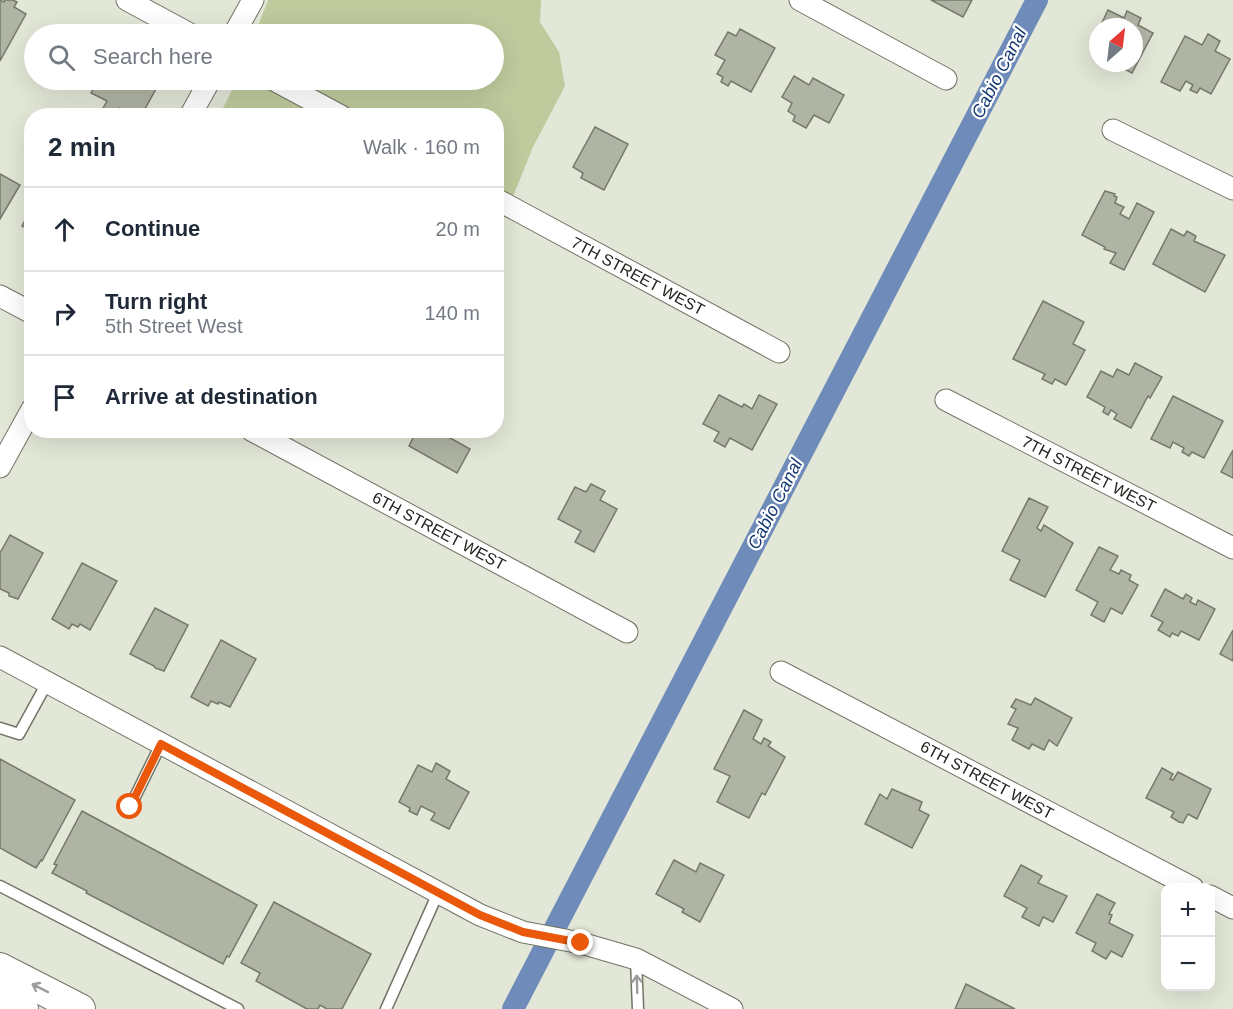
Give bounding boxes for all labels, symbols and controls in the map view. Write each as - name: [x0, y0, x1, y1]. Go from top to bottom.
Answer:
- north arrow: [1089, 18, 1143, 72]
- water label: Cabio Canal: [968, 23, 1031, 122]
- search box: [24, 24, 504, 90]
- icon: search: [45, 41, 78, 74]
- text: Search here: [93, 44, 213, 69]
- text: 2 min: [48, 132, 116, 162]
- text: Walk · 160 m: [363, 136, 480, 158]
- icon: ahead: [48, 213, 81, 246]
- text: Continue: [105, 216, 200, 241]
- text: 20 m: [436, 218, 480, 240]
- street label: 7TH STREET WEST: [569, 234, 708, 318]
- text: Turn right: [105, 289, 207, 314]
- icon: right: [48, 297, 81, 330]
- text: 140 m: [424, 302, 480, 324]
- text: 5th Street West: [105, 315, 242, 337]
- icon: arrive: [48, 381, 81, 414]
- text: Arrive at destination: [105, 384, 318, 409]
- street label: 7TH STREET WEST: [1019, 433, 1159, 515]
- water label: Cabio Canal: [744, 454, 807, 553]
- street label: 6TH STREET WEST: [370, 489, 509, 573]
- street label: 6TH STREET WEST: [918, 738, 1057, 822]
- route start: [116, 793, 142, 819]
- map controls: [1161, 883, 1215, 991]
- button: +: [1161, 883, 1215, 937]
- route end: [567, 929, 593, 955]
- button: −: [1161, 937, 1215, 991]
- one-way arrow: [632, 974, 643, 994]
- one-way arrow: [32, 982, 49, 994]

